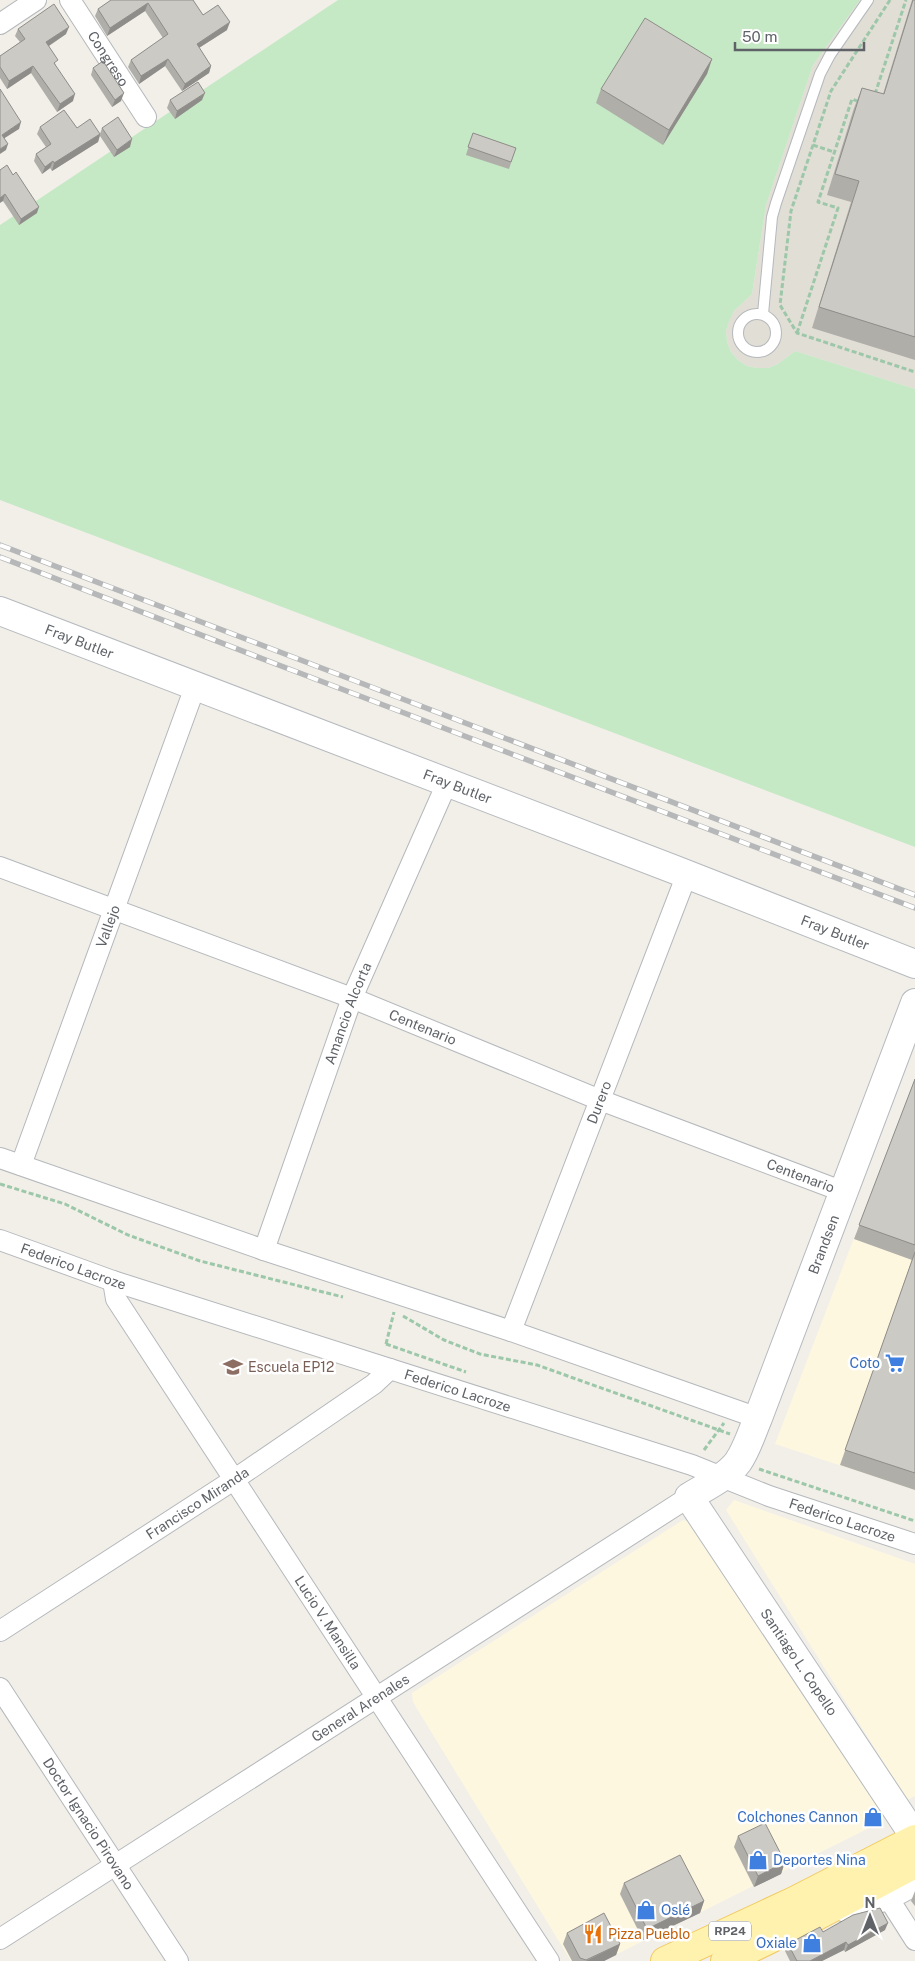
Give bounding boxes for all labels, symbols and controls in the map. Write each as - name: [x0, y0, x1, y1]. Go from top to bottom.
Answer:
- scale bar: [735, 20, 864, 52]
- street label: Congreso: [84, 28, 132, 89]
- text: 50 m: [742, 28, 777, 45]
- street label: Fray Butler: [43, 621, 116, 662]
- street label: Fray Butler: [421, 766, 494, 807]
- street label: Vallejo: [93, 903, 123, 950]
- street label: Fray Butler: [799, 912, 872, 953]
- street label: Amancio Alcorta: [321, 960, 375, 1067]
- street label: Centenario: [387, 1006, 459, 1048]
- street label: Durero: [584, 1079, 615, 1126]
- street label: Centenario: [764, 1156, 837, 1196]
- street label: Brandsen: [805, 1213, 842, 1276]
- street label: Federico Lacroze: [18, 1240, 128, 1293]
- supermarket icon: Coto: [884, 1352, 906, 1374]
- place label: Coto: [850, 1355, 880, 1371]
- school or university icon: Escuela EP12: [222, 1356, 244, 1378]
- place label: Escuela EP12: [248, 1359, 334, 1375]
- street label: Federico Lacroze: [402, 1366, 513, 1415]
- street label: Francisco Miranda: [143, 1464, 252, 1543]
- street label: Federico Lacroze: [787, 1495, 898, 1545]
- street label: Lucio V. Mansilla: [291, 1573, 364, 1672]
- street label: Santiago L. Copello: [757, 1606, 841, 1719]
- street label: General Arenales: [308, 1671, 412, 1745]
- street label: Doctor Ignacio Pirovano: [40, 1755, 137, 1893]
- shop icon: Colchones Cannon: [862, 1806, 884, 1828]
- place label: Colchones Cannon: [737, 1809, 858, 1825]
- shop icon: Deportes Nina: [747, 1849, 769, 1871]
- place label: Deportes Nina: [773, 1852, 866, 1868]
- north arrow: [845, 1891, 895, 1941]
- text: N: [865, 1895, 875, 1911]
- shop icon: Oslé: [635, 1899, 657, 1921]
- place label: Oslé: [661, 1902, 690, 1918]
- road number: RP24: [709, 1922, 751, 1940]
- restaurant icon: Pizza Pueblo: [582, 1923, 604, 1945]
- place label: Pizza Pueblo: [608, 1926, 690, 1942]
- shop icon: Oxiale: [801, 1932, 823, 1954]
- place label: Oxiale: [756, 1935, 797, 1951]

